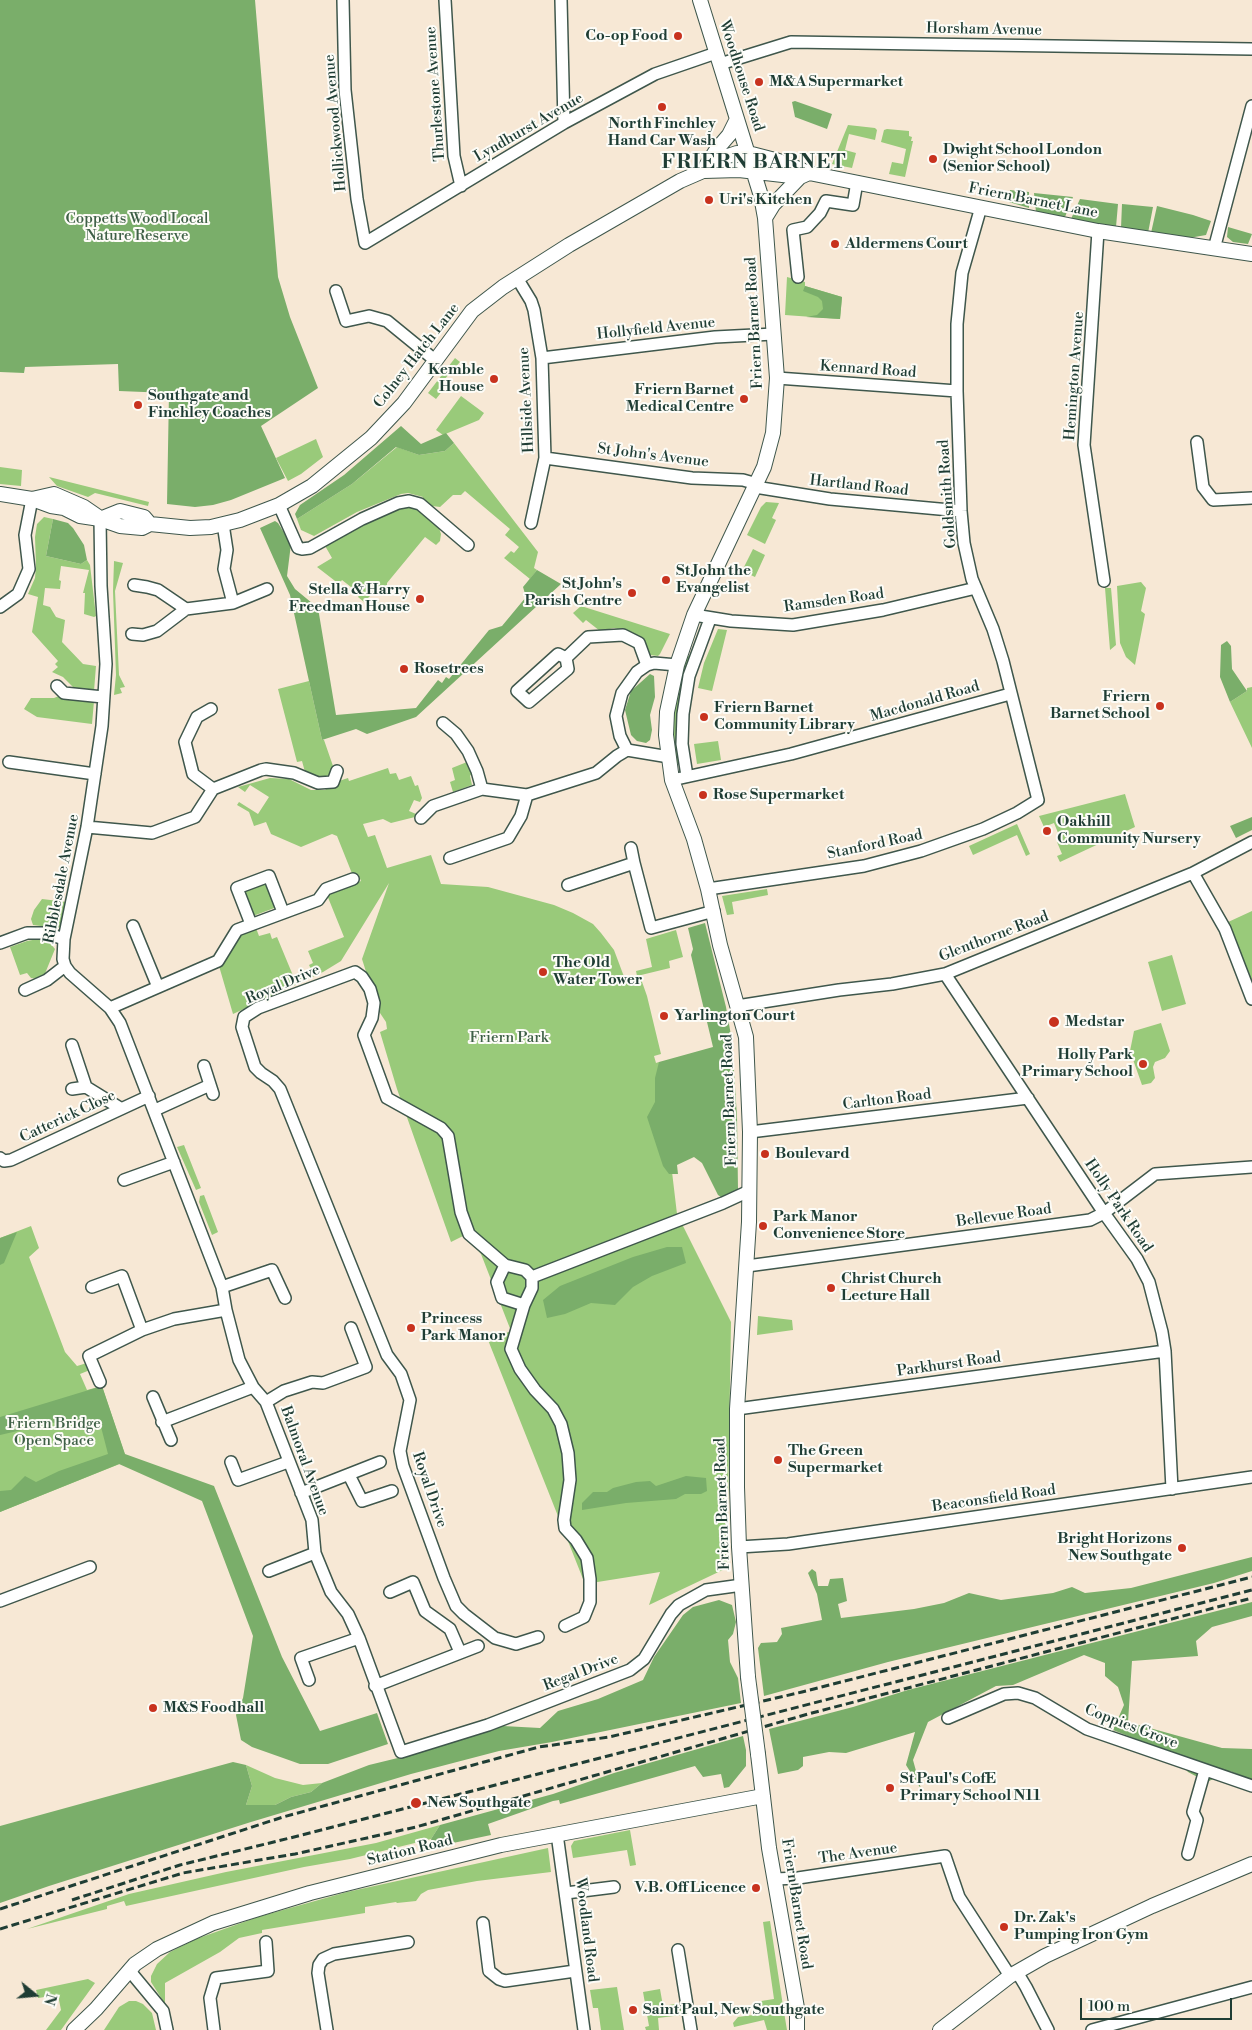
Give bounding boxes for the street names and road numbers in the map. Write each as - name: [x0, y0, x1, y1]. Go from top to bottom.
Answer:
- street label: Woodhouse Road: [715, 18, 767, 134]
- street label: Horsham Avenue: [926, 20, 1042, 40]
- street label: Thurlestone Avenue: [422, 26, 450, 162]
- street label: Hollickwood Avenue: [321, 54, 351, 192]
- street label: Lyndhurst Avenue: [471, 90, 587, 166]
- street label: Friern Barnet Lane: [967, 180, 1099, 222]
- street label: Friern Barnet Road: [743, 256, 767, 390]
- street label: Colney Hatch Lane: [370, 300, 464, 412]
- street label: Hemington Avenue: [1062, 311, 1088, 441]
- street label: Hollyfield Avenue: [596, 314, 716, 344]
- street label: Hillside Avenue: [515, 347, 539, 453]
- street label: Kennard Road: [819, 358, 917, 382]
- street label: Goldsmith Road: [935, 439, 961, 549]
- street label: St John's Avenue: [596, 440, 710, 472]
- street label: Hartland Road: [809, 472, 909, 500]
- street label: Ramsden Road: [783, 585, 885, 617]
- street label: Macdonald Road: [868, 678, 982, 726]
- street label: Ribblesdale Avenue: [41, 813, 83, 945]
- street label: Stanford Road: [826, 826, 924, 864]
- street label: Glenthorne Road: [937, 908, 1051, 966]
- street label: Royal Drive: [243, 961, 323, 1009]
- street label: Friern Barnet Road: [719, 1034, 741, 1166]
- street label: Carlton Road: [842, 1086, 932, 1114]
- street label: Catterick Close: [17, 1087, 119, 1147]
- street label: Holly Park Road: [1080, 1156, 1156, 1256]
- street label: Bellevue Road: [955, 1200, 1053, 1232]
- street label: Parkhurst Road: [896, 1349, 1002, 1381]
- street label: Balmoral Avenue: [276, 1404, 332, 1518]
- street label: Friern Barnet Road: [712, 1438, 734, 1570]
- street label: Royal Drive: [408, 1450, 450, 1530]
- street label: Beaconsfield Road: [931, 1481, 1057, 1517]
- street label: Regal Drive: [541, 1650, 621, 1696]
- street label: Coppies Grove: [1082, 1701, 1180, 1753]
- street label: Station Road: [365, 1832, 455, 1870]
- street label: Friern Barnet Road: [777, 1837, 815, 1971]
- street label: The Avenue: [817, 1840, 899, 1868]
- street label: Woodland Road: [571, 1877, 601, 1983]

